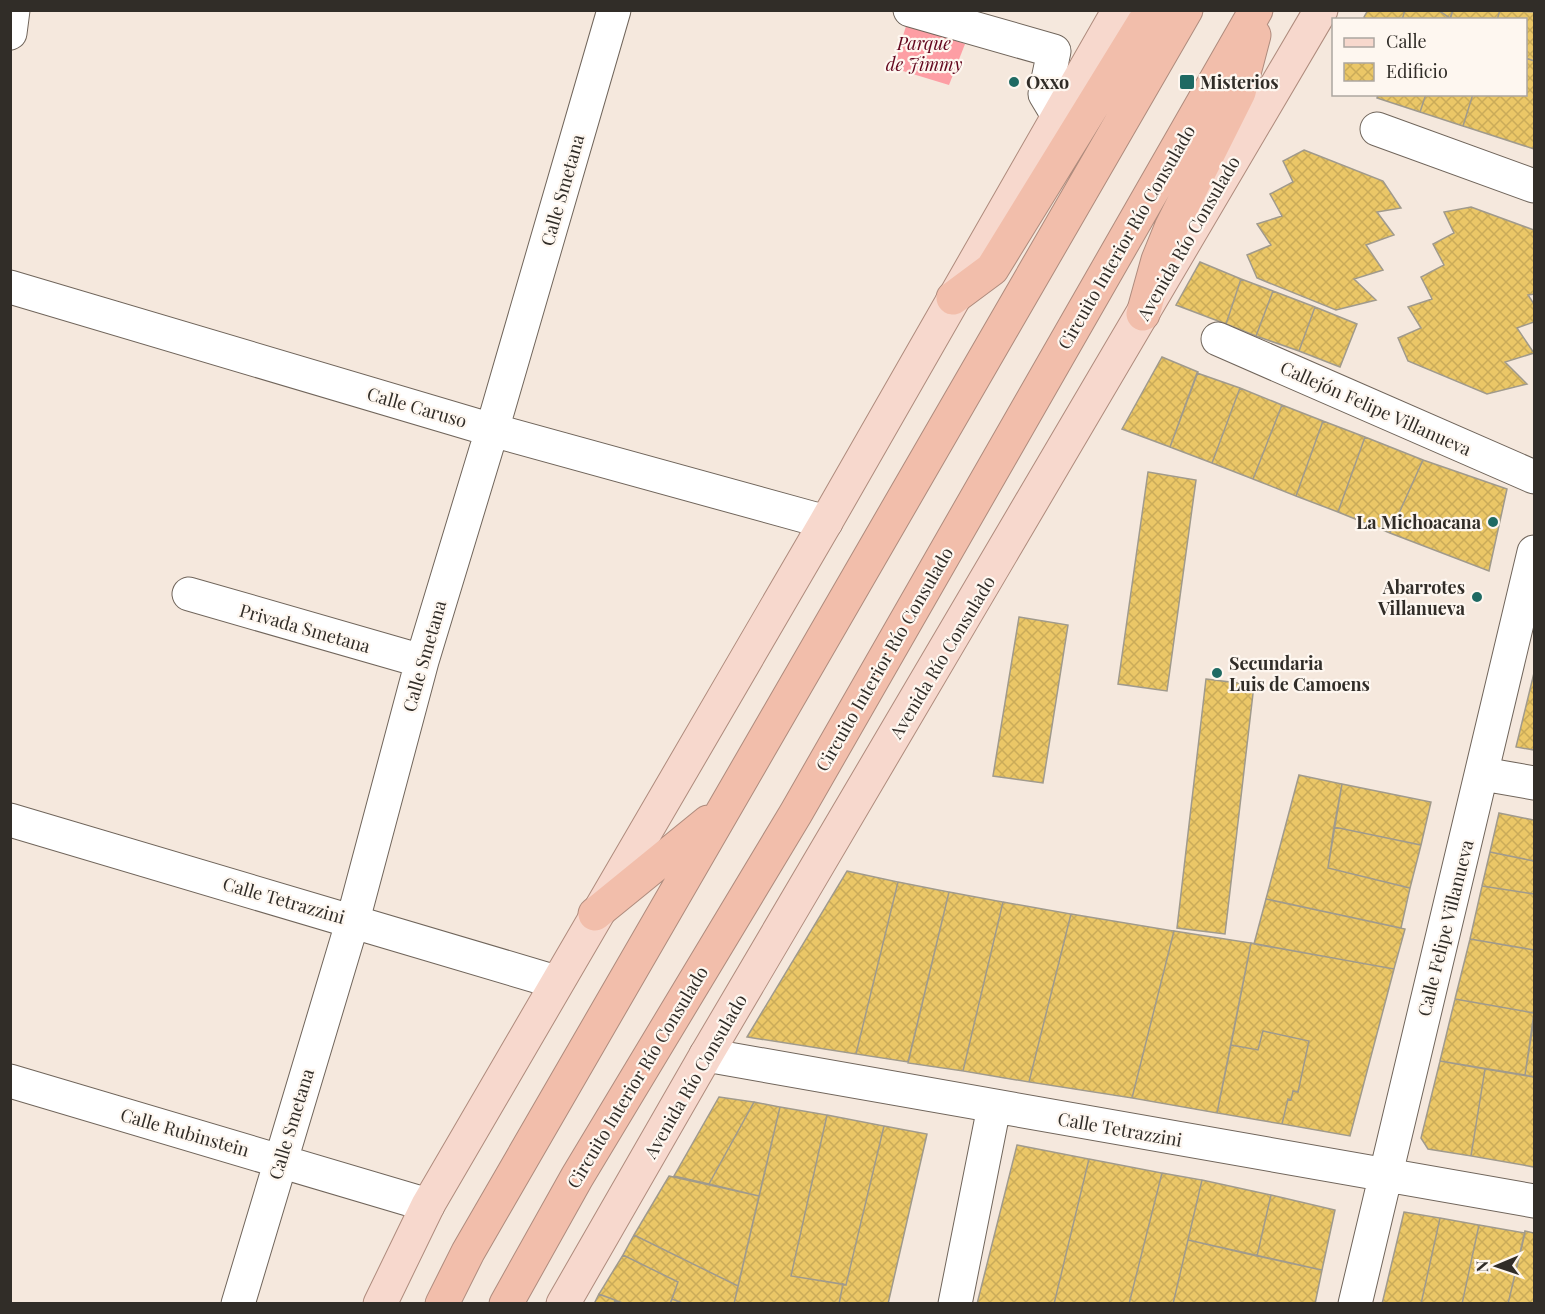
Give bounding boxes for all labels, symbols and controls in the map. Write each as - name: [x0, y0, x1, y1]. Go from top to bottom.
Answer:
- legend: [1332, 18, 1527, 96]
- text: Calle: [1386, 29, 1427, 53]
- park label: Parque de Jimmy: [886, 31, 963, 76]
- text: Edificio: [1386, 59, 1448, 83]
- place label: Oxxo: [1026, 70, 1069, 94]
- place label: Misterios: [1200, 70, 1278, 94]
- marker: Misterios: [1178, 73, 1196, 91]
- marker: Oxxo: [1007, 75, 1021, 89]
- street label: Circuito Interior Río Consulado: [1052, 120, 1200, 354]
- street label: Calle Smetana: [535, 131, 589, 249]
- street label: Avenida Río Consulado: [1131, 151, 1245, 325]
- street label: Callejón Felipe Villanueva: [1277, 355, 1475, 461]
- street label: Calle Caruso: [364, 381, 470, 433]
- place label: La Michoacana: [1356, 510, 1482, 534]
- marker: La Michoacana: [1486, 515, 1500, 529]
- street label: Circuito Interior Río Consulado: [810, 542, 958, 776]
- street label: Avenida Río Consulado: [883, 571, 1000, 744]
- place label: Abarrotes Villanueva: [1377, 575, 1466, 620]
- marker: Abarrotes Villanueva: [1470, 590, 1484, 604]
- street label: Calle Smetana: [397, 597, 451, 715]
- street label: Privada Smetana: [237, 598, 373, 658]
- place label: Secundaria Luis de Camoens: [1229, 651, 1370, 696]
- marker: Secundaria Luis de Camoens: [1210, 666, 1224, 680]
- street label: Calle Felipe Villanueva: [1411, 837, 1479, 1019]
- street label: Calle Tetrazzini: [220, 871, 348, 929]
- street label: Circuito Interior Río Consulado: [561, 961, 713, 1193]
- street label: Avenida Río Consulado: [638, 989, 752, 1163]
- street label: Calle Smetana: [263, 1066, 319, 1182]
- street label: Calle Rubinstein: [118, 1102, 252, 1162]
- street label: Calle Tetrazzini: [1056, 1106, 1184, 1152]
- north arrow: [1467, 1236, 1527, 1296]
- text: N: [1471, 1260, 1492, 1273]

